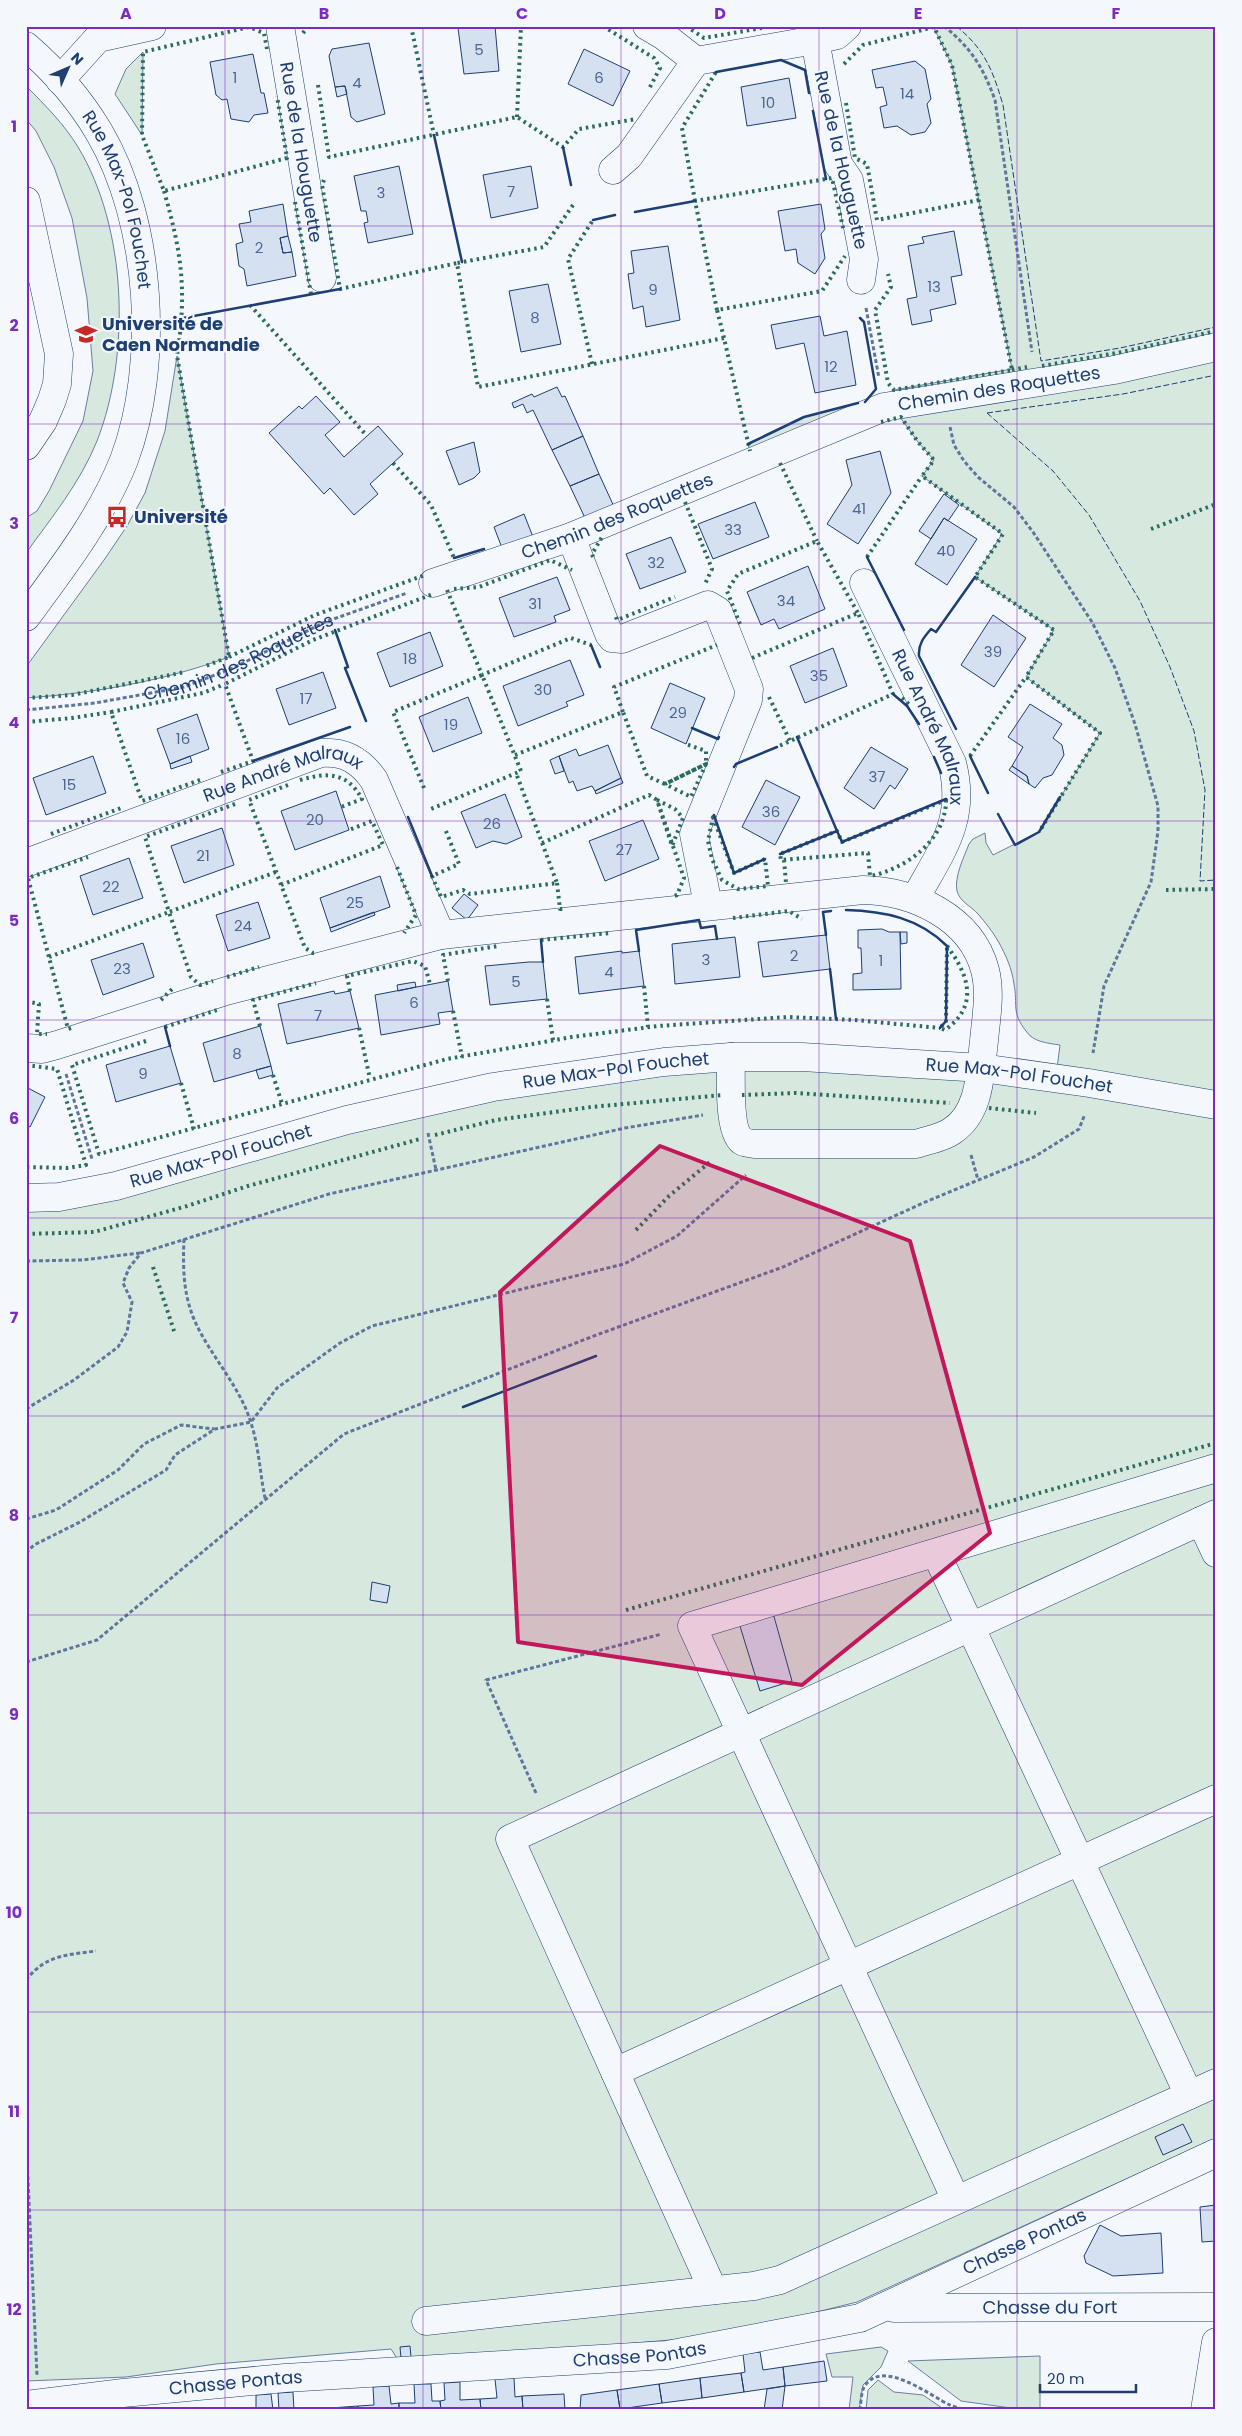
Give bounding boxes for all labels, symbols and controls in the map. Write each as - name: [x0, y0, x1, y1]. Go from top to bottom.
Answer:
- text: A: [120, 2, 132, 25]
- text: B: [319, 2, 329, 25]
- text: C: [516, 2, 528, 25]
- text: D: [714, 2, 726, 25]
- text: E: [914, 2, 922, 25]
- text: F: [1112, 2, 1121, 25]
- house number: 5: [474, 39, 484, 60]
- north arrow: [42, 42, 92, 92]
- text: N: [66, 48, 88, 70]
- street label: Rue de la Houguette: [274, 60, 329, 244]
- house number: 1: [233, 67, 237, 88]
- house number: 6: [594, 67, 604, 88]
- street label: Rue de la Houguette: [809, 68, 874, 252]
- house number: 4: [352, 72, 362, 93]
- house number: 14: [900, 83, 914, 104]
- house number: 10: [761, 92, 775, 113]
- street label: Rue Max-Pol Fouchet: [76, 105, 157, 290]
- text: 1: [11, 115, 17, 138]
- house number: 7: [507, 181, 515, 202]
- house number: 3: [377, 182, 385, 203]
- house number: 2: [255, 237, 263, 258]
- house number: 13: [927, 276, 941, 297]
- house number: 9: [648, 279, 658, 300]
- house number: 8: [530, 307, 540, 328]
- place label: Université de Caen Normandie: [102, 311, 260, 357]
- text: 2: [9, 314, 19, 337]
- school or university icon: Université de Caen Normandie: [73, 321, 99, 347]
- house number: 12: [824, 356, 838, 377]
- street label: Chemin des Roquettes: [896, 359, 1102, 417]
- street label: Chemin des Roquettes: [518, 466, 717, 565]
- house number: 41: [852, 498, 866, 519]
- bus stop icon: Université: [104, 504, 130, 530]
- place label: Université: [134, 504, 228, 529]
- text: 3: [9, 512, 19, 535]
- house number: 33: [724, 519, 742, 540]
- house number: 40: [937, 540, 955, 561]
- house number: 32: [647, 552, 665, 573]
- house number: 34: [777, 590, 795, 611]
- house number: 31: [528, 593, 542, 614]
- street label: Chemin des Roquettes: [141, 607, 337, 706]
- house number: 39: [984, 641, 1002, 662]
- street label: Rue André Malraux: [886, 645, 970, 806]
- house number: 18: [403, 648, 417, 669]
- house number: 35: [810, 665, 828, 686]
- house number: 30: [534, 679, 552, 700]
- house number: 17: [300, 688, 313, 709]
- house number: 29: [669, 702, 687, 723]
- text: 4: [9, 711, 20, 734]
- house number: 19: [444, 714, 458, 735]
- house number: 16: [176, 728, 190, 749]
- street label: Rue André Malraux: [199, 740, 369, 808]
- house number: 37: [868, 766, 886, 787]
- house number: 15: [62, 774, 76, 795]
- house number: 36: [762, 801, 780, 822]
- house number: 20: [306, 809, 324, 830]
- house number: 26: [483, 813, 501, 834]
- house number: 27: [616, 839, 632, 860]
- house number: 21: [196, 845, 210, 866]
- house number: 22: [102, 876, 120, 897]
- house number: 25: [346, 892, 364, 913]
- text: 5: [9, 909, 19, 932]
- house number: 24: [234, 915, 252, 936]
- house number: 2: [790, 945, 798, 966]
- house number: 3: [702, 949, 710, 970]
- house number: 1: [879, 950, 883, 971]
- house number: 23: [113, 958, 131, 979]
- house number: 4: [604, 961, 614, 982]
- house number: 5: [511, 971, 521, 992]
- house number: 6: [409, 992, 419, 1013]
- house number: 7: [314, 1005, 322, 1026]
- house number: 8: [232, 1043, 242, 1064]
- street label: Rue Max-Pol Fouchet: [521, 1046, 710, 1095]
- street label: Rue Max-Pol Fouchet: [925, 1052, 1115, 1099]
- house number: 9: [138, 1063, 148, 1084]
- text: 6: [9, 1107, 19, 1130]
- street label: Rue Max-Pol Fouchet: [127, 1118, 315, 1193]
- text: 7: [10, 1306, 19, 1329]
- text: 8: [9, 1504, 19, 1527]
- text: 9: [9, 1703, 19, 1726]
- text: 10: [6, 1901, 22, 1924]
- text: 11: [8, 2100, 20, 2123]
- street label: Chasse Pontas: [958, 2202, 1090, 2281]
- street label: Chasse du Fort: [983, 2294, 1117, 2320]
- text: 12: [6, 2298, 22, 2321]
- street label: Chasse Pontas: [572, 2335, 708, 2373]
- scale bar: [1040, 2361, 1136, 2393]
- street label: Chasse Pontas: [168, 2364, 303, 2401]
- text: 20 m: [1047, 2368, 1085, 2389]

